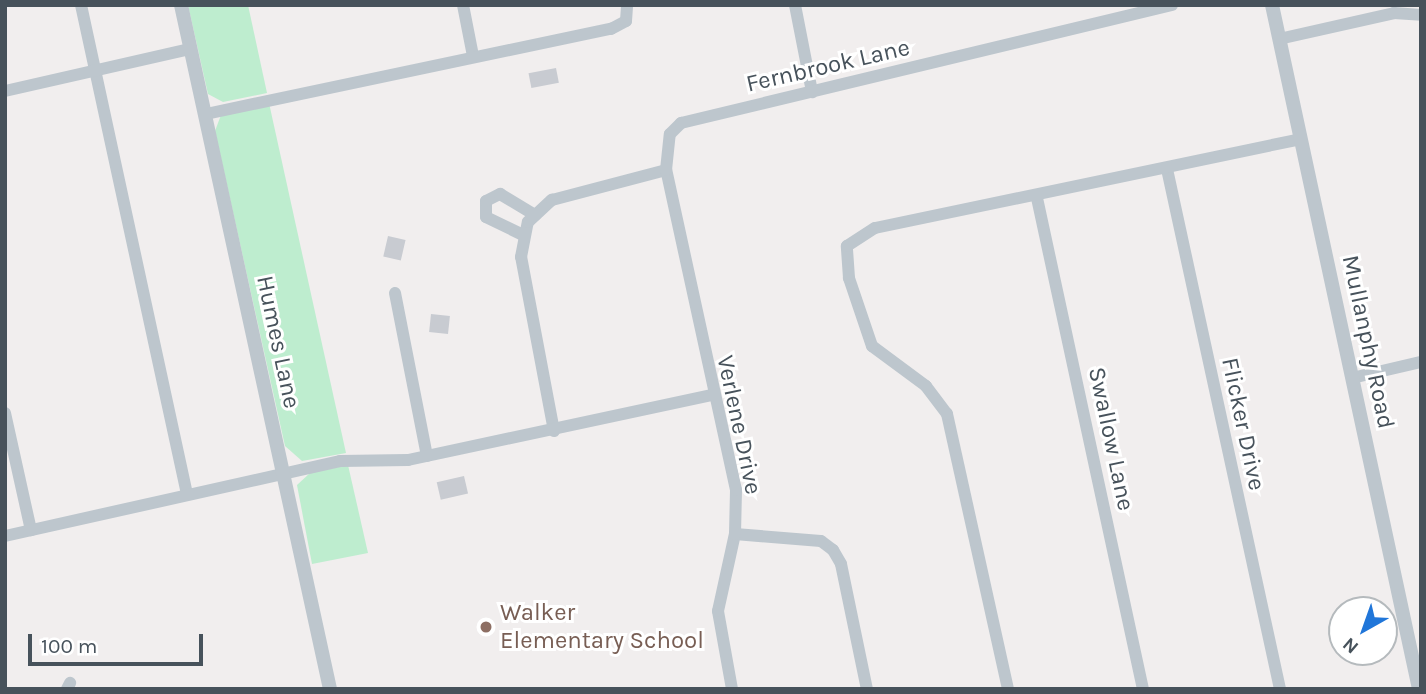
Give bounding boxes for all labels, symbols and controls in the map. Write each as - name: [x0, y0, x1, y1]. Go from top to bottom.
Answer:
- street label: Fernbrook Lane: [743, 33, 913, 99]
- street label: Mullanphy Road: [1336, 253, 1400, 431]
- street label: Humes Lane: [250, 273, 306, 411]
- street label: Verlene Drive: [710, 353, 768, 497]
- street label: Flicker Drive: [1215, 355, 1271, 493]
- street label: Swallow Lane: [1082, 365, 1140, 513]
- north arrow: [1328, 596, 1398, 666]
- place label: Walker Elementary School: [500, 599, 704, 655]
- marker: Walker Elementary School: [478, 619, 494, 635]
- scale bar: [32, 620, 206, 664]
- text: N: [1338, 633, 1363, 658]
- text: 100 m: [41, 634, 98, 658]

